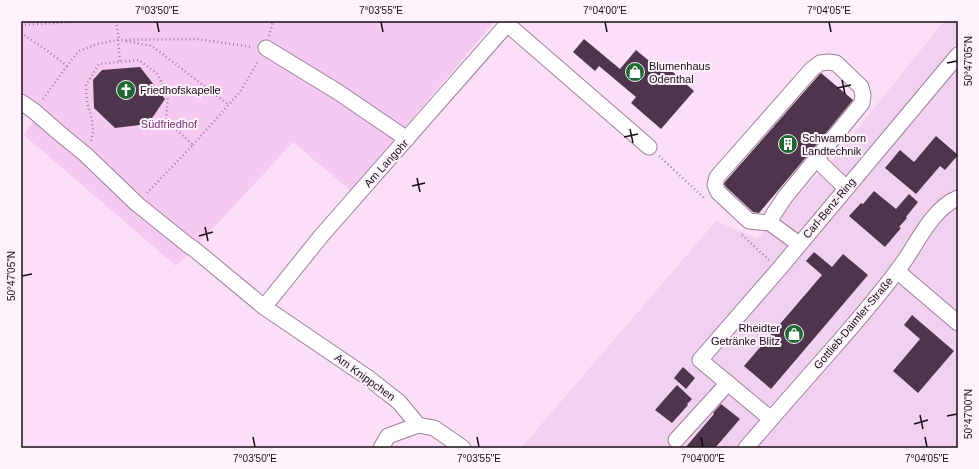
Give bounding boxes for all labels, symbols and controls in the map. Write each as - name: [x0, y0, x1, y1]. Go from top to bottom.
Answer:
- text: 7°03'50"E: [135, 5, 179, 16]
- text: 7°03'55"E: [359, 5, 403, 16]
- text: 7°04'00"E: [583, 5, 627, 16]
- text: 7°04'05"E: [807, 5, 851, 16]
- text: 50°47'05"N: [963, 36, 974, 86]
- place label: Blumenhaus Odenthal: [649, 60, 711, 85]
- shop icon: Blumenhaus Odenthal: [624, 61, 646, 83]
- church icon: Friedhofskapelle: [115, 79, 137, 101]
- place label: Friedhofskapelle: [140, 84, 221, 96]
- park label: Südfriedhof: [141, 118, 198, 130]
- place label: Schwamborn Landtechnik: [802, 132, 866, 157]
- building icon: Schwamborn Landtechnik: [777, 133, 799, 155]
- street label: Am Langohr: [361, 136, 411, 189]
- street label: Carl-Benz-Ring: [800, 175, 858, 241]
- text: 50°47'05"N: [6, 251, 17, 301]
- street label: Gottlieb-Daimler-Straße: [811, 275, 895, 371]
- place label: Rheidter Getränke Blitz: [711, 322, 780, 347]
- shop icon: Rheidter Getränke Blitz: [783, 323, 805, 345]
- street label: Am Knippchen: [333, 351, 397, 403]
- text: 50°47'00"N: [963, 389, 974, 439]
- text: 7°03'50"E: [233, 453, 277, 464]
- text: 7°03'55"E: [457, 453, 501, 464]
- text: 7°04'00"E: [681, 453, 725, 464]
- text: 7°04'05"E: [905, 453, 949, 464]

